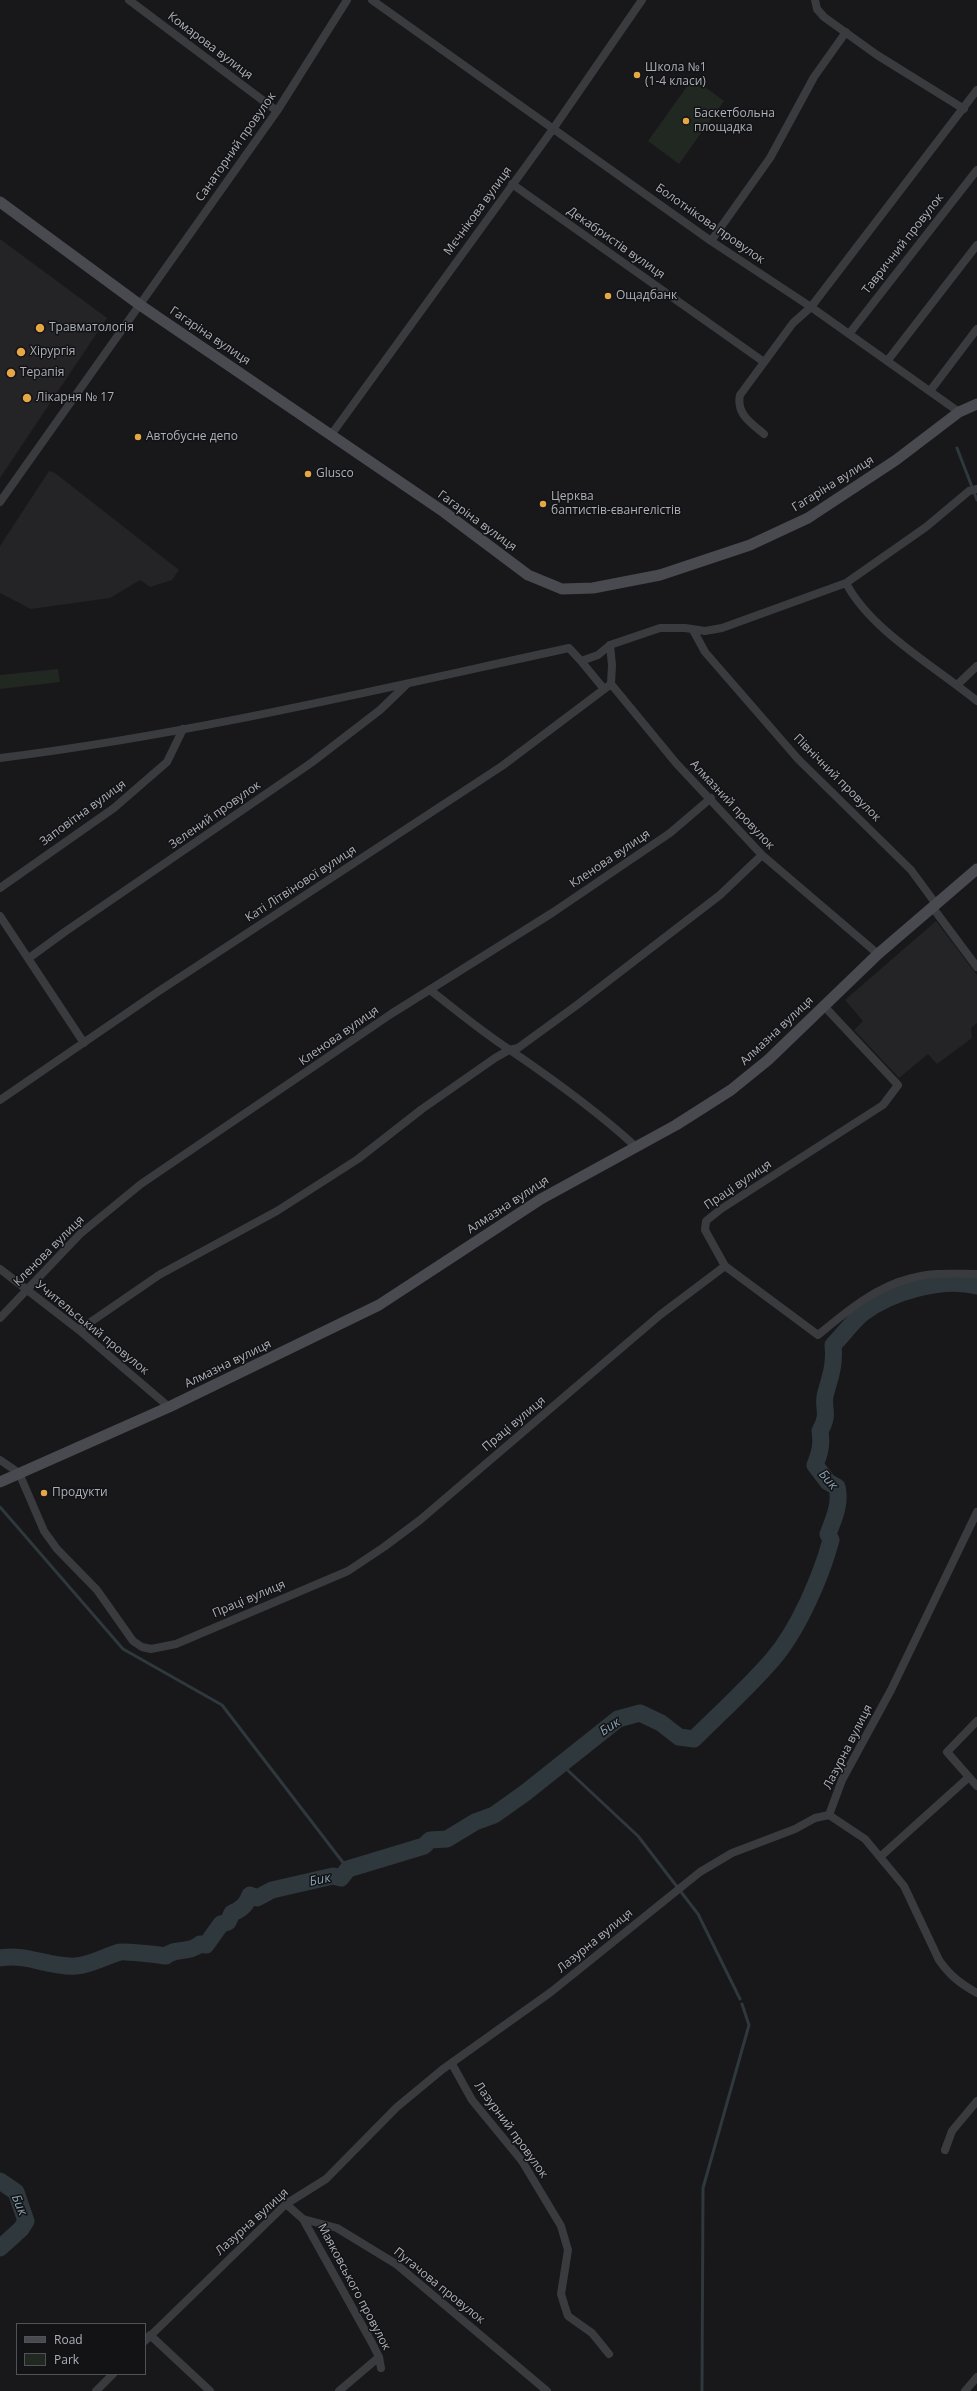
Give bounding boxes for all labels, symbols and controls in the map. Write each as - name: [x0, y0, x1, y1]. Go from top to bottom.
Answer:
- street label: Комарова вулиця: [165, 9, 255, 83]
- place label: Школа №1 (1-4 класи): [645, 61, 707, 89]
- marker: Школа №1 (1-4 класи): [632, 70, 642, 80]
- street label: Санаторний провулок: [193, 90, 279, 204]
- place label: Баскетбольна площадка: [694, 107, 775, 135]
- marker: Баскетбольна площадка: [681, 116, 691, 126]
- street label: Мєчнікова вулиця: [441, 164, 515, 258]
- street label: Болотнікова провулок: [653, 181, 767, 267]
- street label: Тавричний провулок: [859, 191, 947, 297]
- street label: Декабристів вулиця: [564, 204, 668, 282]
- place label: Ощадбанк: [616, 289, 677, 303]
- marker: Ощадбанк: [603, 291, 613, 301]
- street label: Гагаріна вулиця: [167, 304, 253, 368]
- place label: Травматологія: [49, 321, 134, 335]
- marker: Травматологія: [34, 322, 46, 334]
- place label: Хірургія: [30, 345, 76, 359]
- marker: Хірургія: [15, 346, 27, 358]
- place label: Терапія: [20, 366, 64, 380]
- marker: Терапія: [5, 367, 17, 379]
- place label: Лікарня № 17: [36, 391, 114, 405]
- marker: Лікарня № 17: [21, 392, 33, 404]
- place label: Автобусне депо: [146, 430, 238, 444]
- marker: Автобусне депо: [133, 432, 143, 442]
- street label: Гагаріна вулиця: [789, 453, 877, 515]
- place label: Glusco: [316, 467, 354, 481]
- marker: Glusco: [303, 469, 313, 479]
- street label: Гагаріна вулиця: [435, 488, 519, 554]
- place label: Церква баптистів-євангелістів: [551, 490, 681, 518]
- marker: Церква баптистів-євангелістів: [538, 499, 548, 509]
- street label: Північний провулок: [790, 731, 884, 825]
- street label: Алмазний провулок: [687, 757, 777, 853]
- street label: Заповітна вулиця: [37, 777, 129, 849]
- street label: Зелений провулок: [166, 778, 264, 852]
- street label: Кленова вулиця: [567, 827, 653, 891]
- street label: Каті Літвінової вулиця: [243, 843, 359, 925]
- street label: Алмазна вулиця: [737, 993, 817, 1069]
- street label: Кленова вулиця: [296, 1003, 382, 1069]
- street label: Праці вулиця: [702, 1157, 774, 1213]
- street label: Алмазна вулиця: [464, 1173, 552, 1237]
- street label: Кленова вулиця: [11, 1213, 87, 1289]
- street label: Учительський провулок: [33, 1278, 151, 1378]
- street label: Алмазна вулиця: [182, 1337, 274, 1391]
- street label: Праці вулиця: [480, 1393, 548, 1455]
- water label: Бик: [815, 1467, 841, 1493]
- place label: Продукти: [52, 1486, 108, 1500]
- marker: Продукти: [39, 1488, 49, 1498]
- street label: Праці вулиця: [210, 1577, 288, 1621]
- street label: Лазурна вулиця: [820, 1702, 876, 1792]
- water label: Бик: [597, 1715, 623, 1739]
- water label: Бик: [308, 1870, 332, 1890]
- street label: Лазурна вулиця: [554, 1906, 636, 1976]
- street label: Лазурний провулок: [471, 2079, 551, 2181]
- street label: Лазурна вулиця: [213, 2185, 291, 2259]
- water label: Бик: [8, 2192, 30, 2218]
- street label: Маяковського провулок: [314, 2221, 394, 2353]
- street label: Пугачова провулок: [391, 2245, 487, 2327]
- legend: [16, 2323, 146, 2375]
- text: Road: [54, 2331, 83, 2348]
- text: Park: [54, 2351, 79, 2368]

